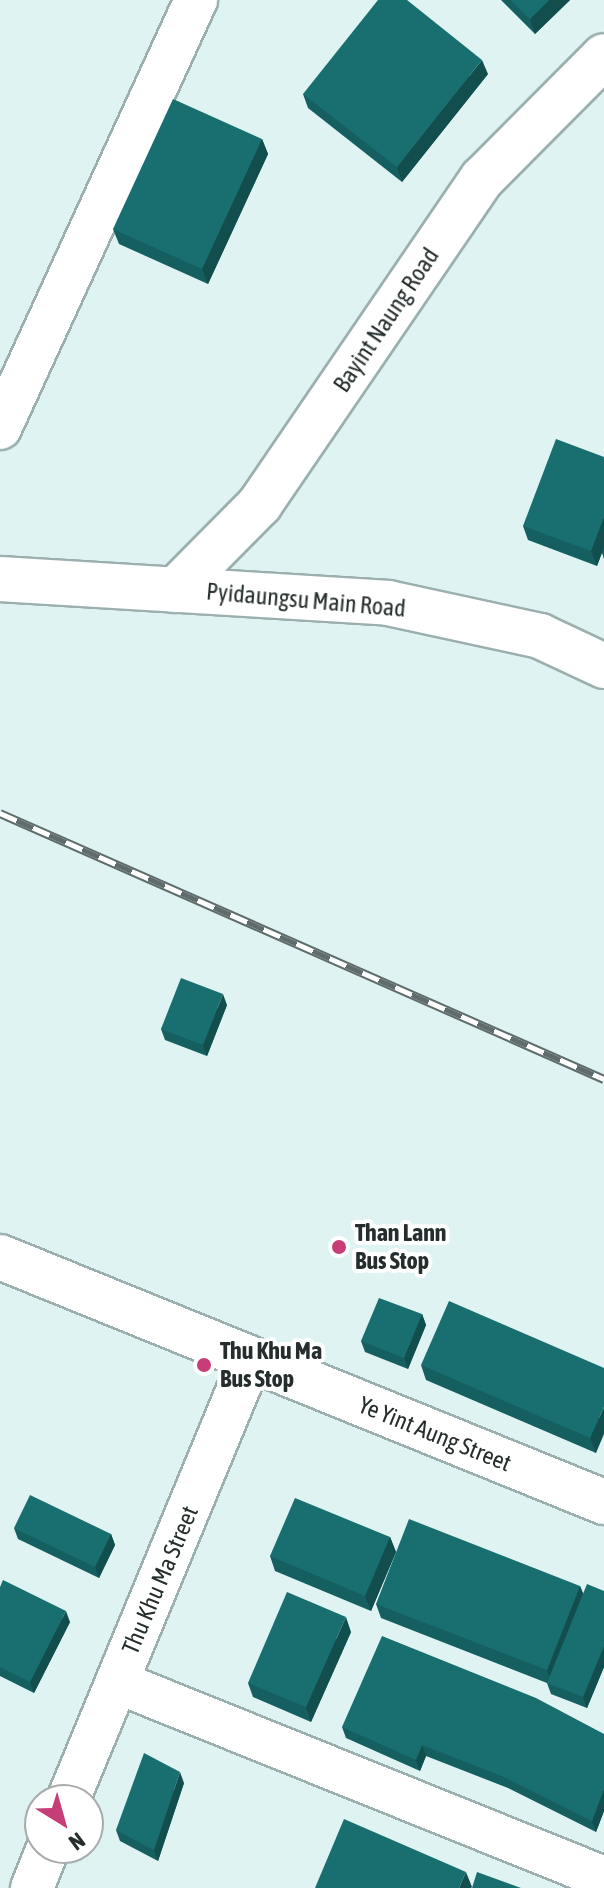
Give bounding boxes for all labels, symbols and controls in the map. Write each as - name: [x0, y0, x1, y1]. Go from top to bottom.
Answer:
- street label: Bayint Naung Road: [327, 242, 445, 398]
- street label: Pyidaungsu Main Road: [205, 577, 407, 623]
- place label: Than Lann Bus Stop: [355, 1219, 447, 1275]
- marker: Than Lann Bus Stop: [330, 1238, 348, 1256]
- place label: Thu Khu Ma Bus Stop: [220, 1337, 322, 1393]
- marker: Thu Khu Ma Bus Stop: [195, 1356, 213, 1374]
- street label: Ye Yint Aung Street: [355, 1390, 515, 1478]
- street label: Thu Khu Ma Street: [116, 1502, 204, 1658]
- north arrow: [24, 1784, 104, 1864]
- text: N: [64, 1827, 90, 1856]

